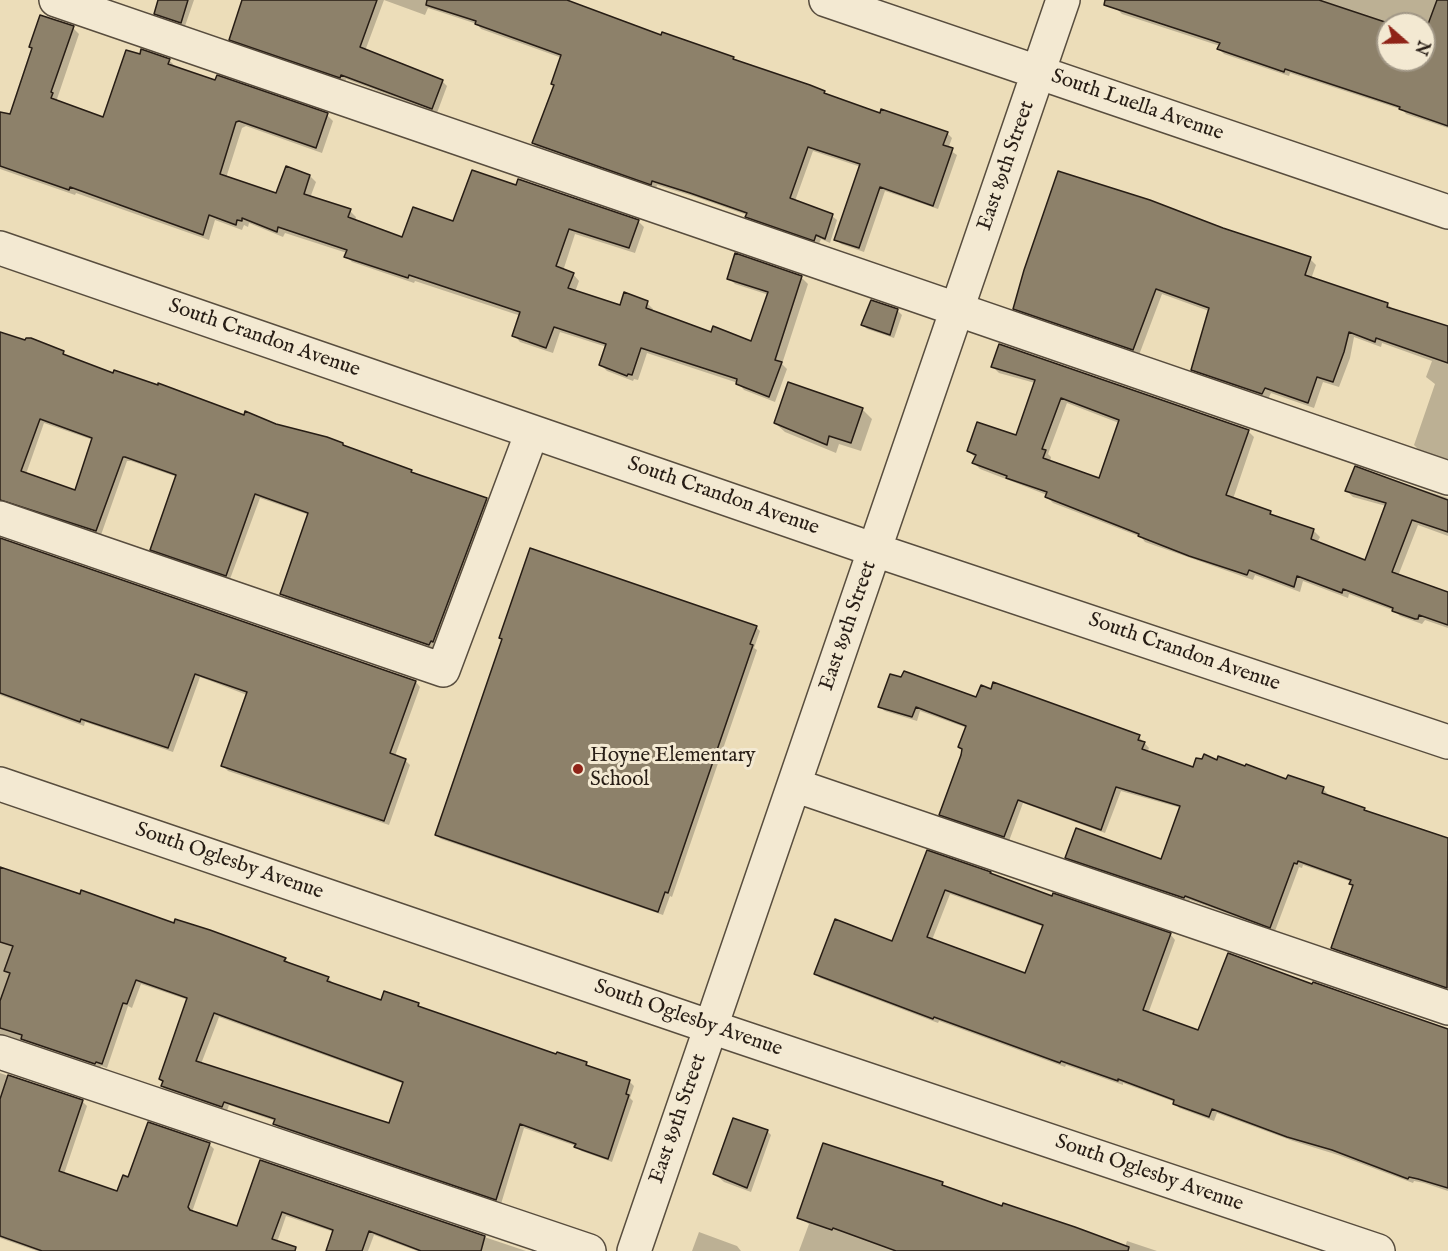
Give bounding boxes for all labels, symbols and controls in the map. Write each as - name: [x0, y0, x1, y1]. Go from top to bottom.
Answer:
- north arrow: [1376, 12, 1436, 72]
- text: N: [1409, 38, 1433, 57]
- street label: South Luella Avenue: [1047, 65, 1227, 147]
- street label: East 89th Street: [973, 98, 1041, 234]
- street label: South Crandon Avenue: [165, 294, 363, 384]
- street label: South Crandon Avenue: [624, 452, 822, 542]
- street label: East 89th Street: [815, 558, 883, 694]
- street label: South Crandon Avenue: [1085, 608, 1283, 698]
- place label: Hoyne Elementary School: [590, 744, 756, 794]
- marker: Hoyne Elementary School: [571, 762, 585, 776]
- street label: South Oglesby Avenue: [132, 818, 326, 906]
- street label: South Oglesby Avenue: [591, 975, 785, 1063]
- street label: East 89th Street: [645, 1051, 713, 1187]
- street label: South Oglesby Avenue: [1052, 1130, 1246, 1218]

